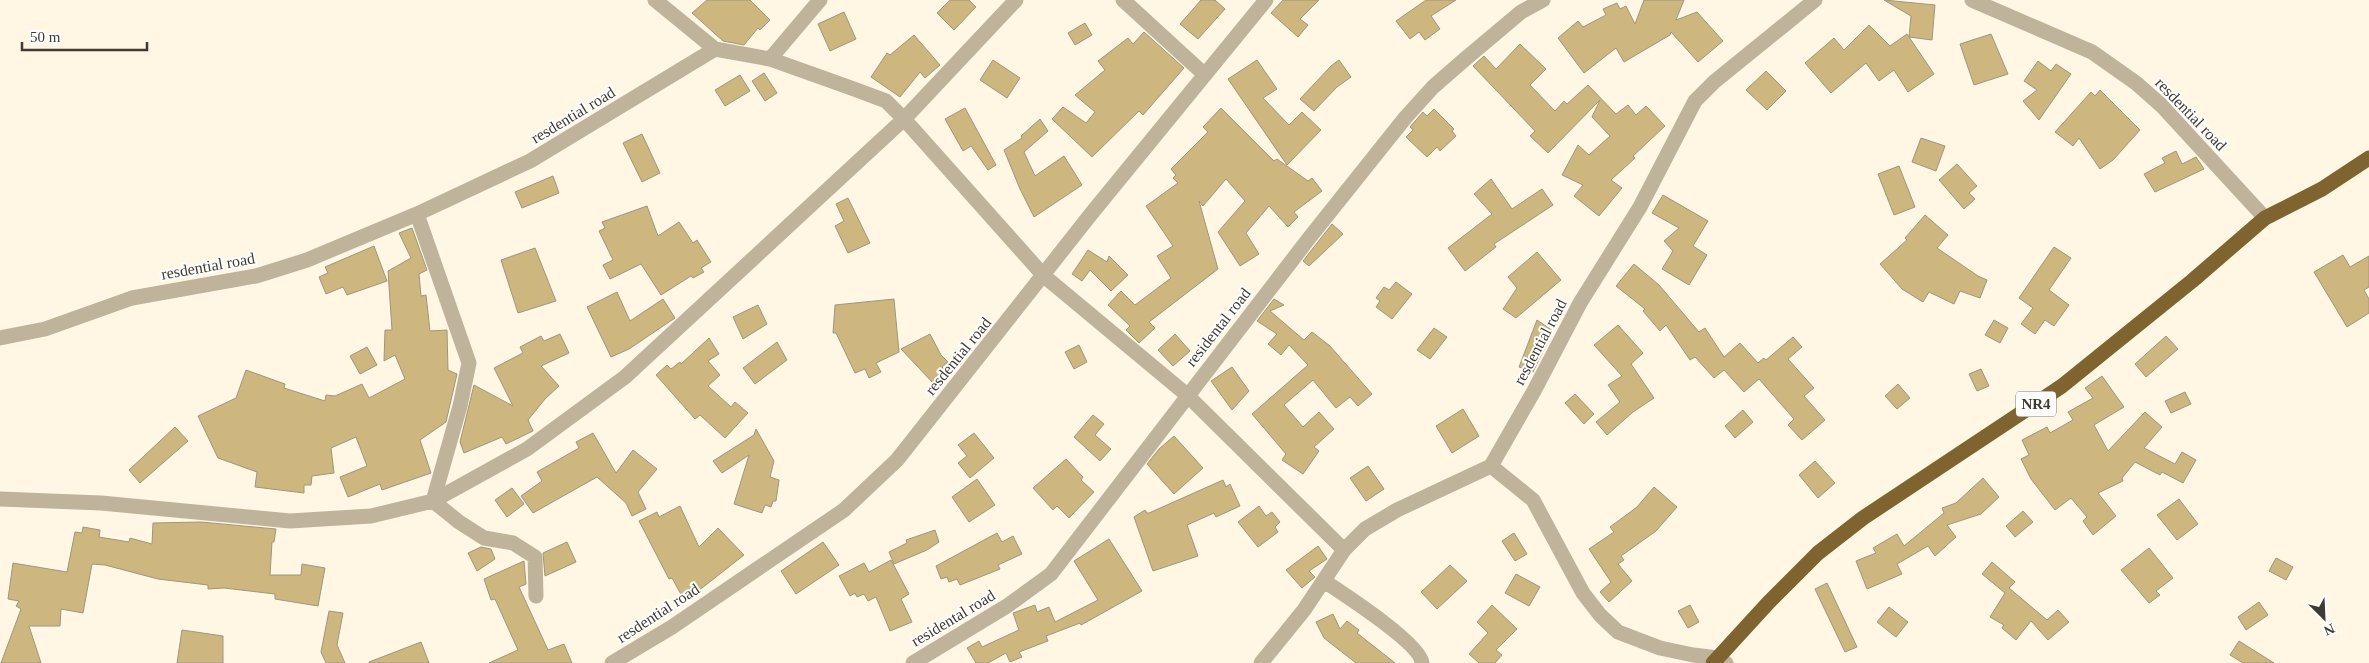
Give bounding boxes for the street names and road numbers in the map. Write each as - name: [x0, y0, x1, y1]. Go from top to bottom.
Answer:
- street label: resdential road: [2152, 74, 2230, 154]
- street label: resdential road: [528, 83, 618, 147]
- street label: resdential road: [160, 249, 256, 283]
- street label: residental road: [1182, 284, 1254, 370]
- street label: resdential road: [1510, 296, 1570, 388]
- street label: resdential road: [922, 314, 994, 398]
- road number: NR4: [2016, 392, 2056, 416]
- street label: resdential road: [614, 580, 702, 646]
- street label: residental road: [908, 586, 998, 650]

